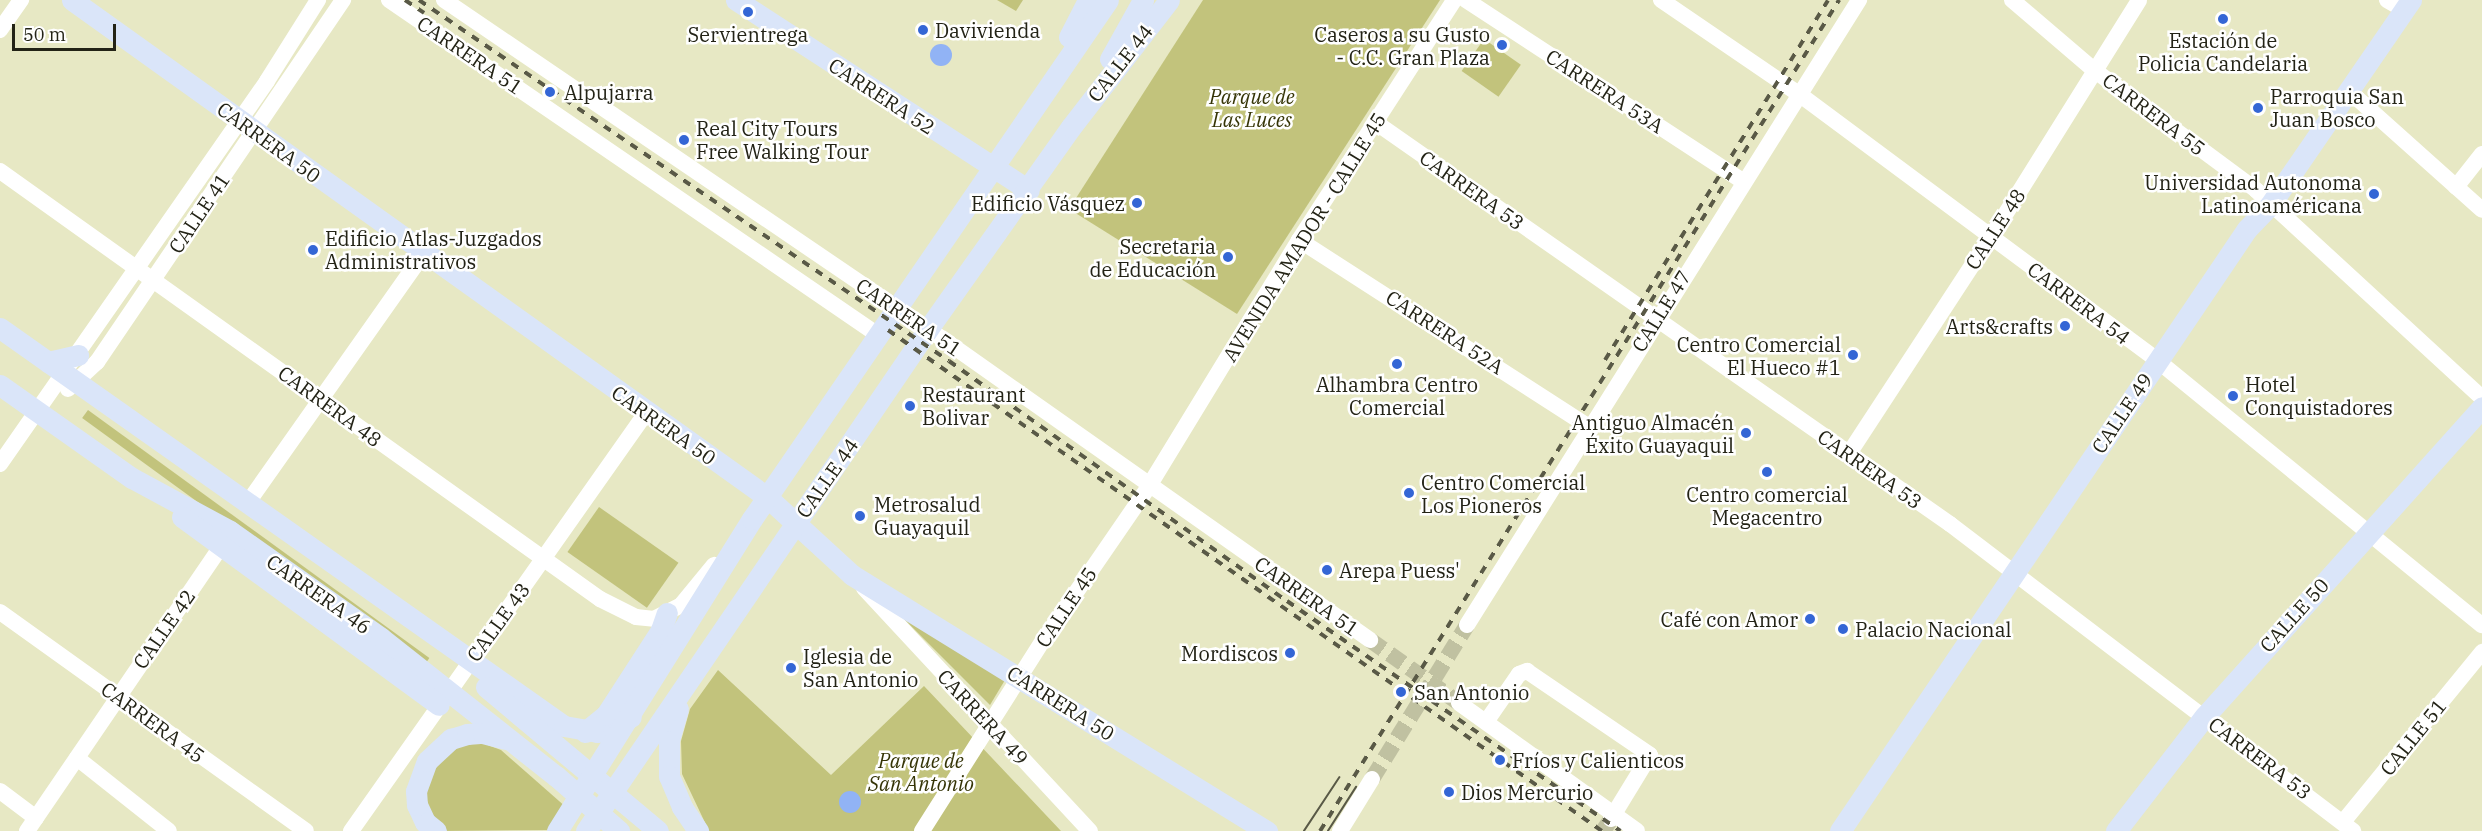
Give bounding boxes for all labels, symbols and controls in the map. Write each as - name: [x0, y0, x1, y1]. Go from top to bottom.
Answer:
- marker: Servientrega: [741, 5, 755, 19]
- street label: CARRERA 51: [413, 11, 527, 99]
- scale bar: [15, 12, 118, 50]
- marker: Estación de Policia Candelaria: [2216, 12, 2230, 26]
- place label: Davivienda: [935, 18, 1040, 42]
- street label: CALLE 44: [1082, 20, 1158, 106]
- place label: Servientrega: [688, 22, 808, 46]
- place label: Caseros a su Gusto - C.C. Gran Plaza: [1314, 22, 1490, 69]
- text: 50 m: [23, 23, 66, 46]
- marker: Davivienda: [916, 23, 930, 37]
- place label: Estación de Policia Candelaria: [2138, 28, 2308, 75]
- marker: Caseros a su Gusto - C.C. Gran Plaza: [1495, 38, 1509, 52]
- street label: CARRERA 53A: [1542, 44, 1668, 138]
- street label: CARRERA 52: [824, 53, 940, 139]
- street label: CARRERA 55: [2098, 68, 2210, 160]
- place label: Alpujarra: [564, 80, 654, 104]
- marker: Alpujarra: [541, 83, 559, 101]
- park label: Parque de Las Luces: [1209, 84, 1295, 131]
- place label: Parroquia San Juan Bosco: [2270, 84, 2404, 131]
- street label: CARRERA 50: [213, 96, 325, 188]
- marker: Parroquia San Juan Bosco: [2251, 101, 2265, 115]
- street label: AVENIDA AMADOR - CALLE 45: [1217, 108, 1391, 366]
- place label: Real City Tours Free Walking Tour: [696, 116, 869, 163]
- marker: Real City Tours Free Walking Tour: [677, 133, 691, 147]
- street label: CARRERA 53: [1415, 145, 1529, 235]
- street label: CALLE 41: [163, 168, 235, 258]
- place label: Universidad Autonoma Latinoaméricana: [2144, 170, 2362, 217]
- street label: CALLE 48: [1960, 184, 2030, 274]
- marker: Universidad Autonoma Latinoaméricana: [2367, 187, 2381, 201]
- place label: Edificio Vásquez: [971, 191, 1125, 215]
- marker: Edificio Vásquez: [1130, 196, 1144, 210]
- place label: Edificio Atlas-Juzgados Administrativos: [325, 226, 542, 273]
- place label: Secretaria de Educación: [1089, 234, 1216, 281]
- marker: Edificio Atlas-Juzgados Administrativos: [306, 243, 320, 257]
- marker: Secretaria de Educación: [1221, 250, 1235, 264]
- street label: CARRERA 54: [2023, 257, 2135, 349]
- street label: CALLE 47: [1627, 266, 1695, 356]
- street label: CARRERA 51: [852, 273, 966, 361]
- street label: CARRERA 52A: [1382, 285, 1508, 379]
- place label: Arts&crafts: [1946, 314, 2053, 338]
- marker: Arts&crafts: [2058, 319, 2072, 333]
- place label: Centro Comercial El Hueco #1: [1677, 332, 1841, 379]
- marker: Centro Comercial El Hueco #1: [1846, 348, 1860, 362]
- marker: Alhambra Centro Comercial: [1390, 357, 1404, 371]
- street label: CARRERA 48: [274, 360, 386, 452]
- street label: CALLE 49: [2086, 368, 2158, 458]
- place label: Hotel Conquistadores: [2245, 372, 2393, 419]
- place label: Alhambra Centro Comercial: [1316, 373, 1478, 420]
- street label: CARRERA 50: [607, 380, 721, 470]
- place label: Restaurant Bolivar: [922, 382, 1025, 429]
- marker: Hotel Conquistadores: [2226, 389, 2240, 403]
- marker: Restaurant Bolivar: [903, 399, 917, 413]
- place label: Antiguo Almacén Éxito Guayaquil: [1572, 410, 1734, 457]
- street label: CARRERA 53: [1813, 424, 1927, 514]
- marker: Antiguo Almacén Éxito Guayaquil: [1739, 426, 1753, 440]
- street label: CALLE 44: [791, 434, 863, 522]
- marker: Centro comercial Megacentro: [1760, 465, 1774, 479]
- place label: Centro Comercial Los Pioneros: [1421, 470, 1585, 517]
- place label: Centro comercial Megacentro: [1686, 482, 1848, 529]
- marker: Centro Comercial Los Pioneros: [1402, 486, 1416, 500]
- place label: Metrosalud Guayaquil: [874, 492, 981, 539]
- marker: Metrosalud Guayaquil: [851, 507, 869, 525]
- street label: CARRERA 46: [262, 549, 376, 639]
- street label: CARRERA 51: [1250, 551, 1364, 641]
- place label: Arepa Puess': [1339, 558, 1460, 582]
- street label: CALLE 45: [1030, 562, 1102, 652]
- marker: Arepa Puess': [1320, 563, 1334, 577]
- street label: CALLE 50: [2254, 573, 2334, 657]
- street label: CALLE 43: [461, 578, 535, 666]
- street label: CALLE 42: [128, 585, 200, 673]
- place label: Café con Amor: [1661, 607, 1798, 631]
- marker: Café con Amor: [1803, 612, 1817, 626]
- place label: Palacio Nacional: [1855, 617, 2012, 641]
- marker: Palacio Nacional: [1836, 622, 1850, 636]
- place label: Mordiscos: [1181, 641, 1278, 665]
- place label: Iglesia de San Antonio: [803, 644, 918, 691]
- marker: Mordiscos: [1283, 646, 1297, 660]
- street label: CARRERA 50: [1003, 660, 1119, 746]
- marker: Iglesia de San Antonio: [784, 661, 798, 675]
- street label: CARRERA 49: [933, 664, 1033, 770]
- street label: CARRERA 45: [97, 676, 209, 768]
- place label: San Antonio: [1414, 680, 1529, 704]
- marker: San Antonio: [1392, 683, 1410, 701]
- street label: CALLE 51: [2375, 694, 2451, 780]
- street label: CARRERA 53: [2204, 712, 2316, 804]
- park label: Parque de San Antonio: [868, 748, 974, 795]
- place label: Fríos y Calienticos: [1512, 748, 1684, 772]
- marker: Fríos y Calienticos: [1493, 753, 1507, 767]
- place label: Dios Mercurio: [1461, 780, 1593, 804]
- marker: Dios Mercurio: [1442, 785, 1456, 799]

